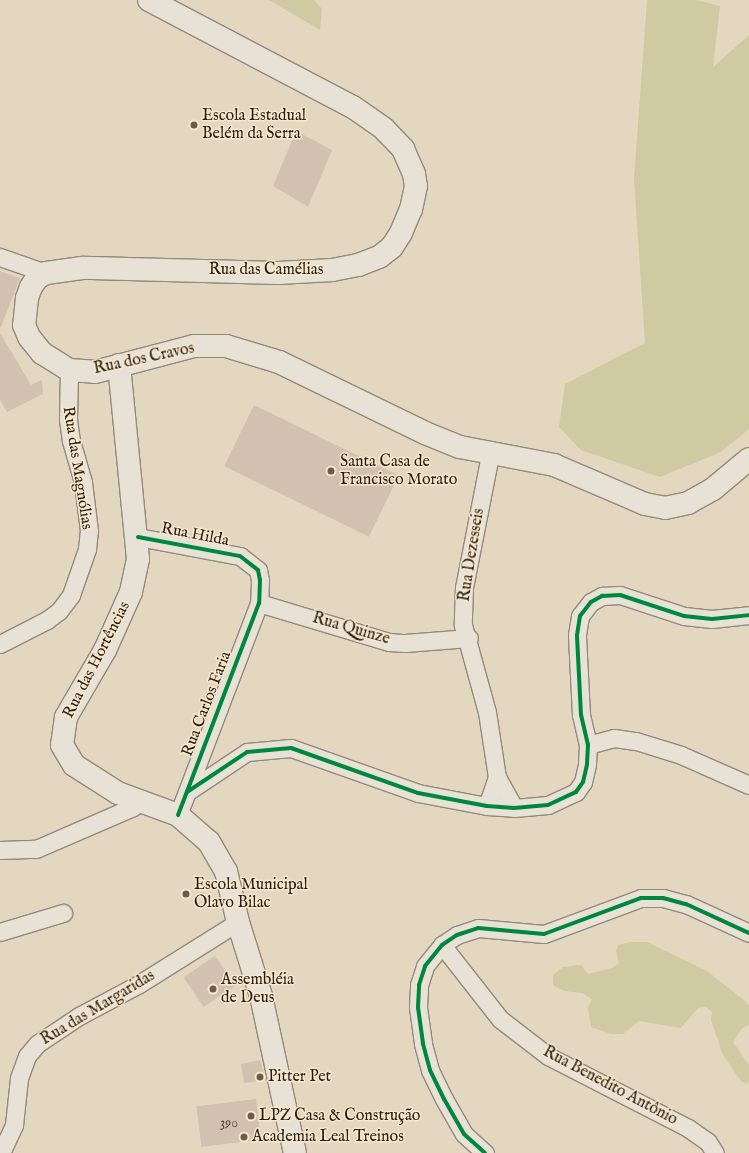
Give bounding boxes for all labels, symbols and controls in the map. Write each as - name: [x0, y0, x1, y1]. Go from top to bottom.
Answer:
- place label: Escola Estadual Belém da Serra: [202, 106, 306, 144]
- marker: Escola Estadual Belém da Serra: [189, 120, 199, 130]
- street label: Rua das Camélias: [209, 260, 323, 280]
- street label: Rua dos Cravos: [92, 339, 196, 379]
- street label: Rua das Magnólias: [58, 405, 96, 531]
- place label: Santa Casa de Francisco Morato: [340, 452, 457, 490]
- marker: Santa Casa de Francisco Morato: [325, 465, 337, 477]
- street label: Rua Dezesseis: [455, 507, 489, 603]
- street label: Rua Hilda: [160, 519, 230, 551]
- street label: Rua das Hortências: [59, 598, 135, 722]
- street label: Rua Quinze: [310, 609, 392, 649]
- street label: Rua Carlos Faria: [178, 649, 236, 759]
- place label: Escola Municipal Olavo Bilac: [194, 875, 308, 913]
- marker: Escola Municipal Olavo Bilac: [181, 889, 191, 899]
- street label: Rua das Margaridas: [37, 966, 159, 1050]
- place label: Assembléia de Deus: [221, 970, 294, 1008]
- marker: Assembléia de Deus: [208, 984, 218, 994]
- street label: Rua Benedito Antônio: [539, 1042, 681, 1130]
- place label: Pitter Pet: [268, 1067, 331, 1087]
- marker: Pitter Pet: [255, 1072, 265, 1082]
- place label: LPZ Casa & Construção: [259, 1106, 420, 1126]
- marker: LPZ Casa & Construção: [246, 1111, 256, 1121]
- house number: 390: [220, 1115, 238, 1131]
- place label: Academia Leal Treinos: [252, 1127, 404, 1147]
- marker: Academia Leal Treinos: [239, 1132, 249, 1142]

